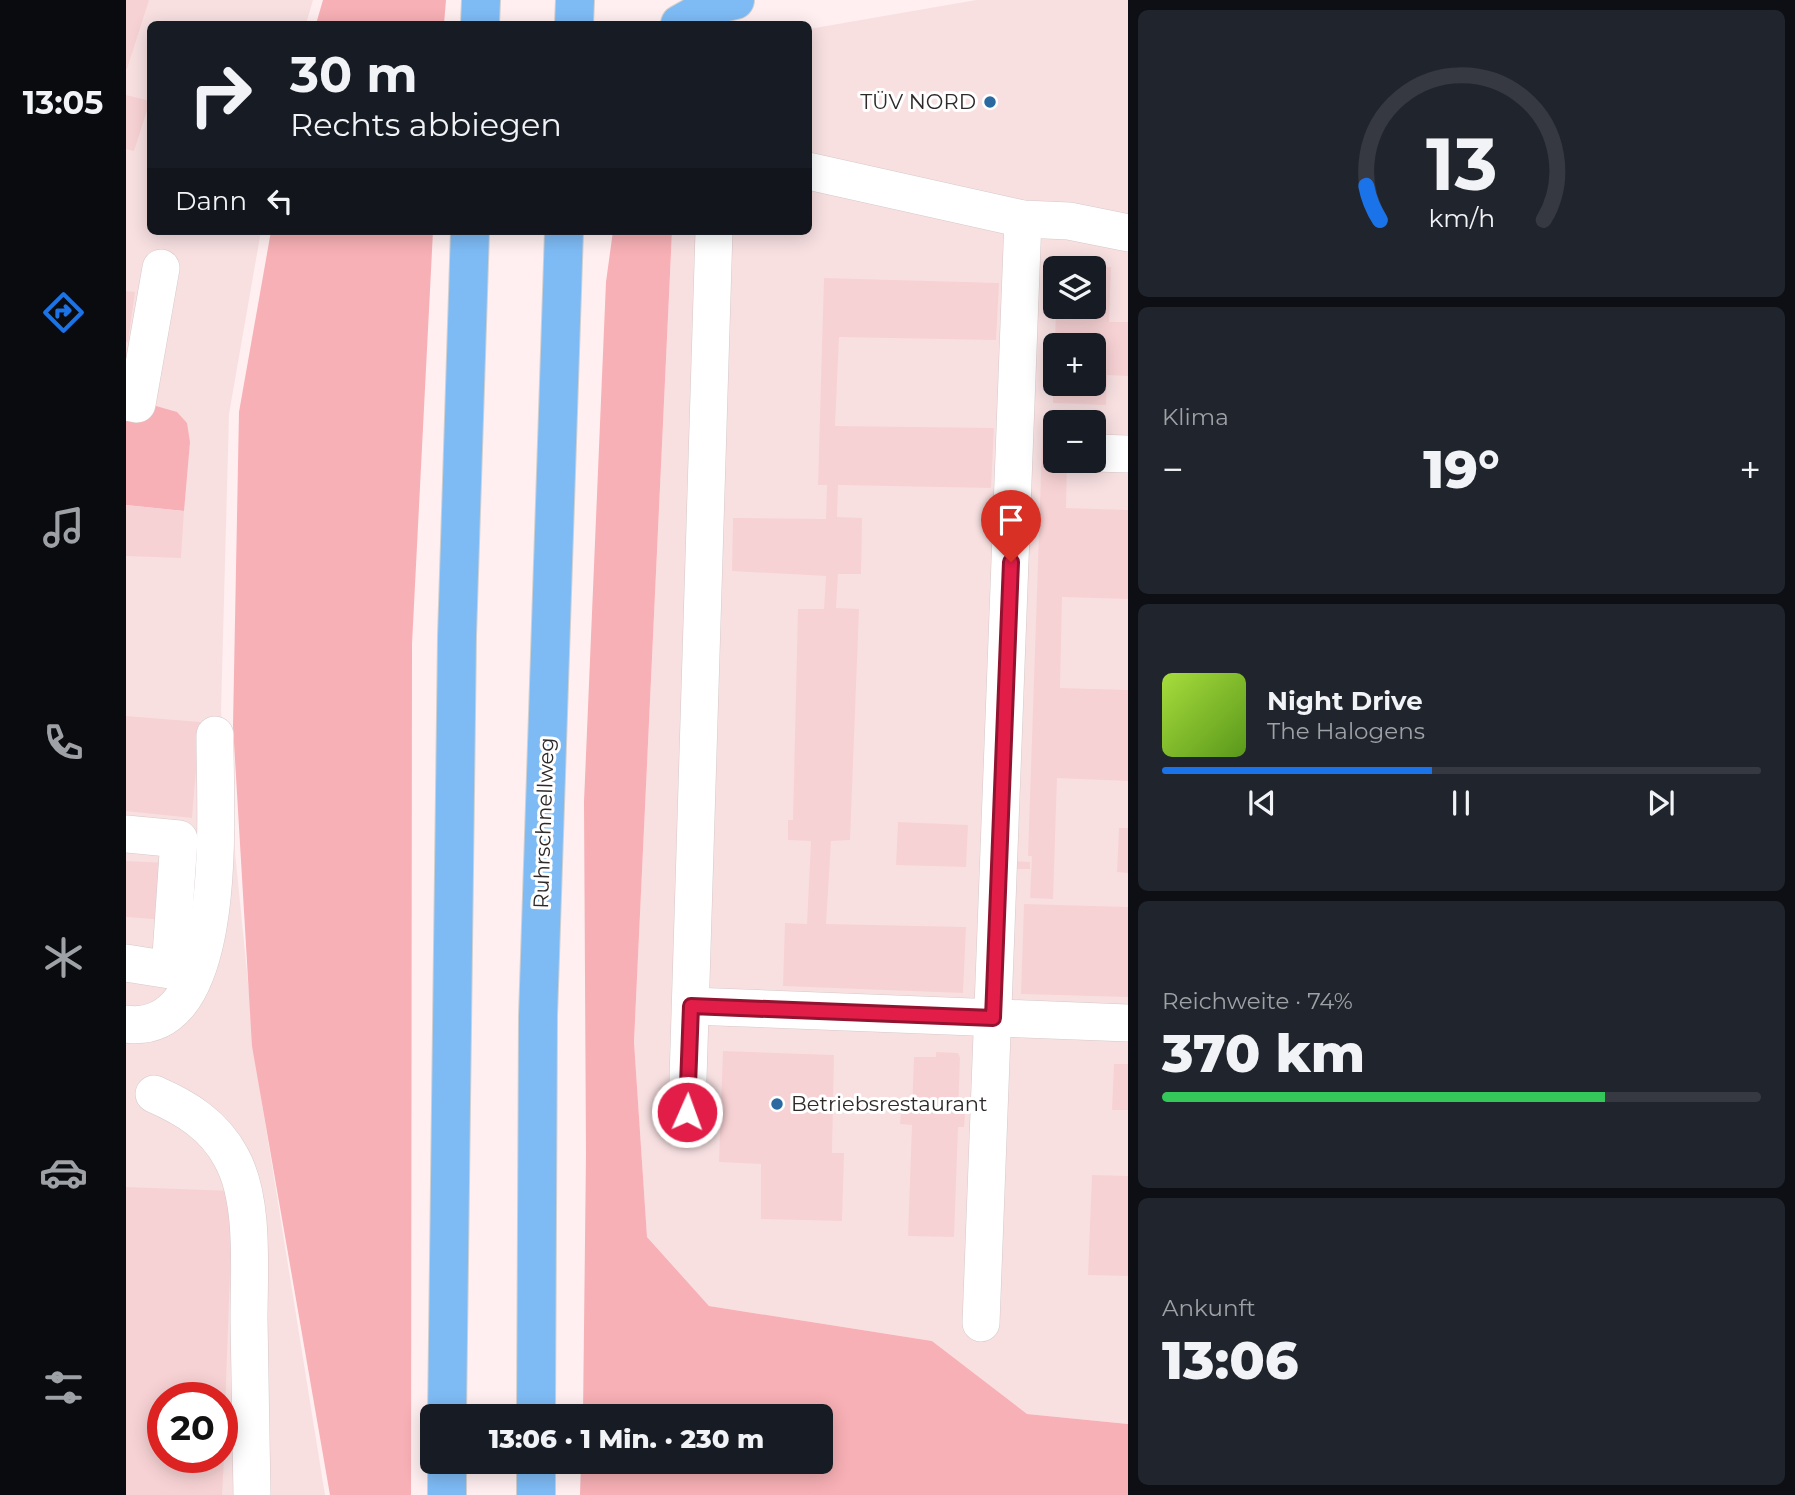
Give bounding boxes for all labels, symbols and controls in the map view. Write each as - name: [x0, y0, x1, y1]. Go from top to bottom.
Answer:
- text: 30 m: [290, 45, 418, 104]
- icon: right: [175, 49, 266, 140]
- text: 13:05: [23, 83, 103, 122]
- place label: TÜV NORD: [860, 89, 976, 114]
- marker: TÜV NORD: [982, 94, 998, 110]
- text: Rechts abbiegen: [290, 105, 562, 144]
- text: 13: [1426, 120, 1497, 208]
- icon: left: [261, 182, 299, 220]
- text: Dann: [175, 185, 247, 217]
- text: km/h: [1428, 202, 1495, 232]
- map controls: [1043, 256, 1106, 473]
- button: layers: [1043, 256, 1106, 319]
- icon: directions: [39, 288, 88, 337]
- button: +: [1043, 333, 1106, 396]
- text: Klima: [1162, 403, 1229, 431]
- button: −: [1043, 410, 1106, 473]
- text: 19°: [1423, 438, 1500, 501]
- text: −: [1162, 446, 1184, 493]
- text: +: [1739, 446, 1761, 493]
- pin: [981, 490, 1041, 562]
- icon: arrive: [992, 501, 1030, 539]
- icon: music: [39, 503, 88, 552]
- text: Night Drive: [1267, 685, 1423, 717]
- text: The Halogens: [1267, 717, 1425, 745]
- icon: phone: [39, 718, 88, 767]
- street label: Ruhrschnellweg: [528, 737, 559, 909]
- icon: previous: [1243, 784, 1281, 822]
- icon: pause: [1442, 784, 1480, 822]
- icon: next: [1642, 784, 1680, 822]
- icon: climate: [39, 933, 88, 982]
- text: Reichweite · 74%: [1162, 987, 1353, 1015]
- text: 370 km: [1162, 1022, 1365, 1085]
- position arrow: [650, 1075, 724, 1149]
- place label: Betriebsrestaurant: [791, 1091, 988, 1116]
- marker: Betriebsrestaurant: [769, 1096, 785, 1112]
- icon: car: [39, 1148, 88, 1197]
- text: Ankunft: [1162, 1294, 1256, 1322]
- text: 13:06: [1162, 1329, 1299, 1392]
- icon: filters: [39, 1363, 88, 1412]
- speed limit sign: 20: [147, 1382, 238, 1473]
- text: 13:06 · 1 Min. · 230 m: [489, 1423, 764, 1455]

